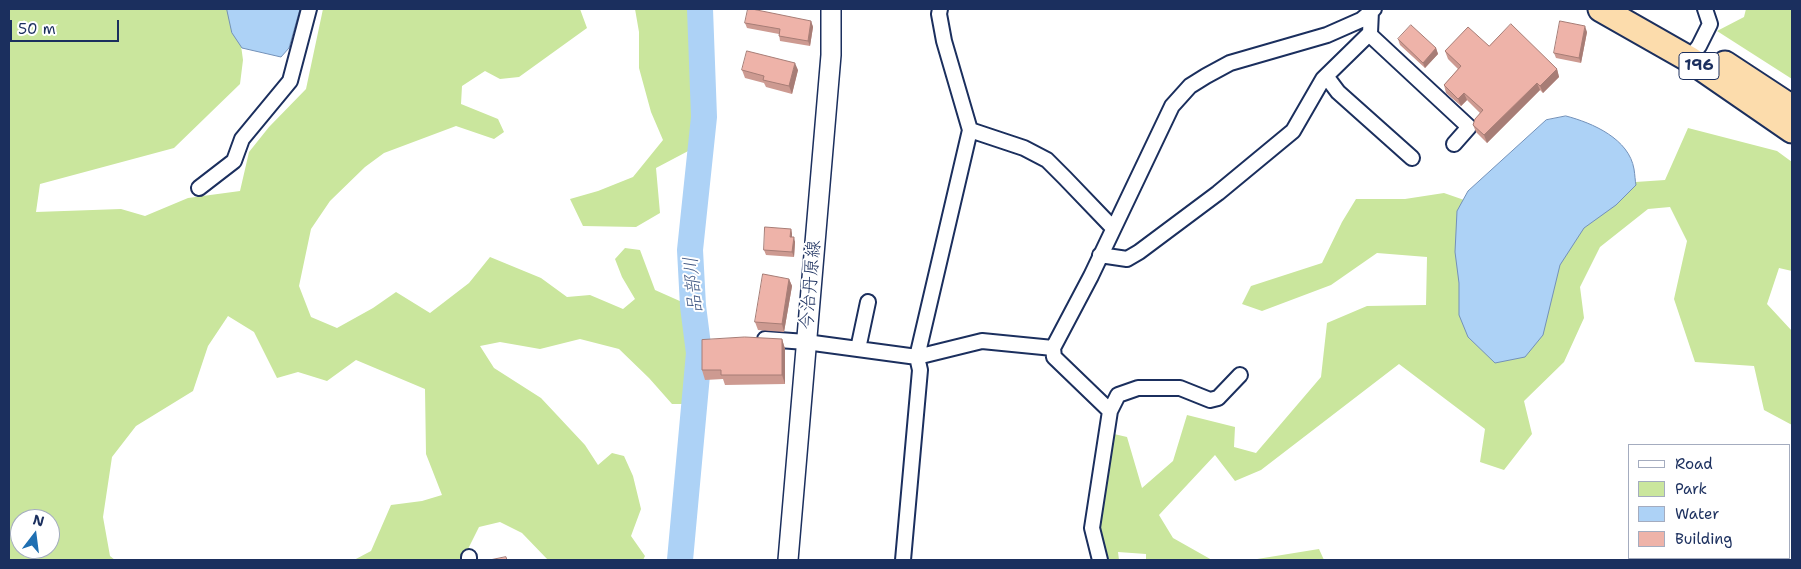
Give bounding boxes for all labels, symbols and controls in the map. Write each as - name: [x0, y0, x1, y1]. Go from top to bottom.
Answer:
- scale bar: [12, 10, 121, 42]
- text: 50 m: [18, 19, 56, 39]
- road number: 196: [1679, 52, 1719, 80]
- street label: 今治丹原線: [796, 239, 826, 331]
- water label: 品部川: [680, 256, 708, 314]
- legend: [1628, 444, 1791, 559]
- text: Road: [1675, 454, 1713, 474]
- text: Park: [1675, 479, 1707, 499]
- text: Water: [1675, 504, 1719, 524]
- north arrow: [10, 509, 60, 559]
- text: N: [31, 510, 46, 531]
- text: Building: [1675, 529, 1732, 549]

